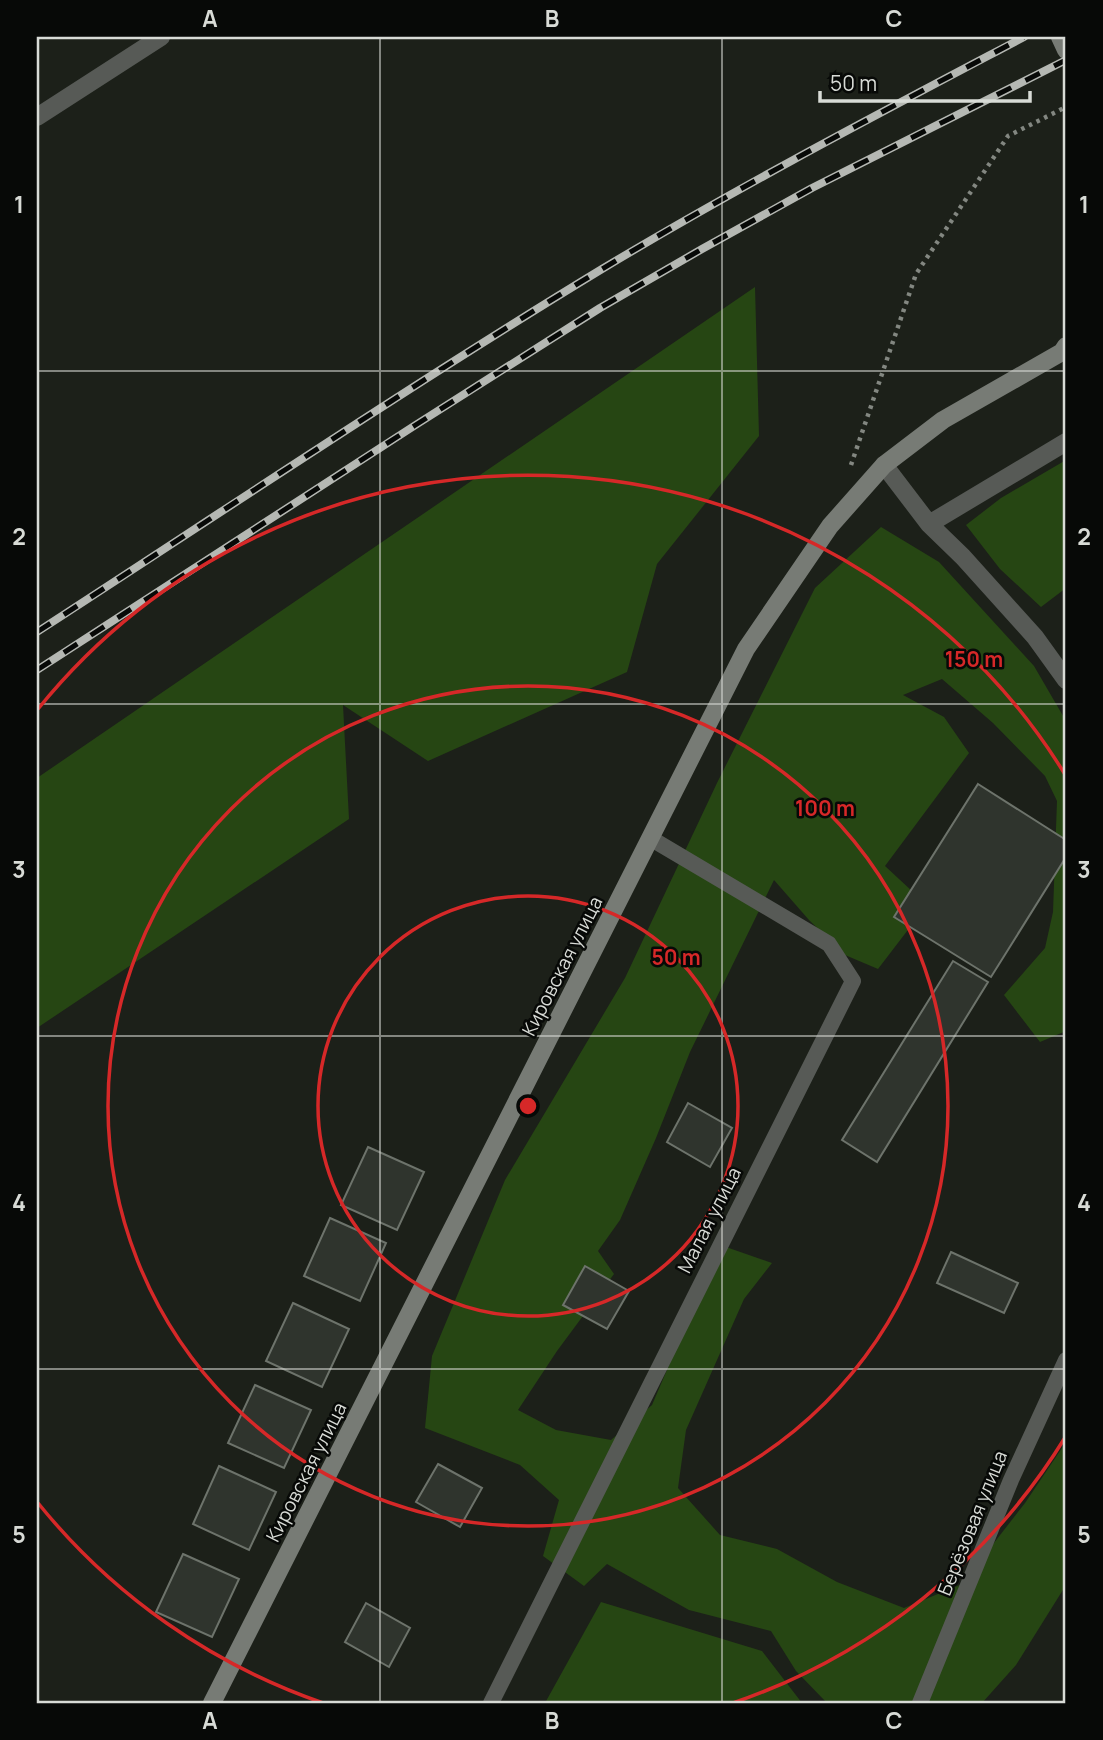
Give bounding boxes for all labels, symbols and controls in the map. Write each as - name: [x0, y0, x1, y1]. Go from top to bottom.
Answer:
- text: A: [202, 2, 218, 34]
- text: B: [545, 2, 559, 34]
- text: C: [886, 2, 903, 34]
- scale bar: [820, 60, 1030, 104]
- text: 50 m: [830, 69, 877, 97]
- text: 1: [14, 188, 24, 220]
- text: 1: [1079, 188, 1089, 220]
- text: 2: [12, 520, 26, 552]
- text: 2: [1077, 520, 1091, 552]
- text: 150 m: [945, 645, 1003, 673]
- text: 100 m: [795, 794, 855, 822]
- text: 3: [12, 853, 26, 885]
- text: 3: [1077, 853, 1091, 885]
- street label: Кировская улица: [516, 892, 608, 1040]
- text: 50 m: [651, 943, 701, 971]
- centre of rings: [516, 1094, 540, 1118]
- street label: Малая улица: [671, 1162, 747, 1278]
- text: 4: [12, 1186, 26, 1218]
- text: 4: [1077, 1186, 1091, 1218]
- street label: Кировская улица: [260, 1398, 352, 1546]
- street label: Берёзовая улица: [931, 1447, 1013, 1599]
- text: 5: [12, 1518, 26, 1550]
- text: 5: [1077, 1518, 1091, 1550]
- text: A: [202, 1704, 218, 1736]
- text: B: [545, 1704, 559, 1736]
- text: C: [886, 1704, 903, 1736]

